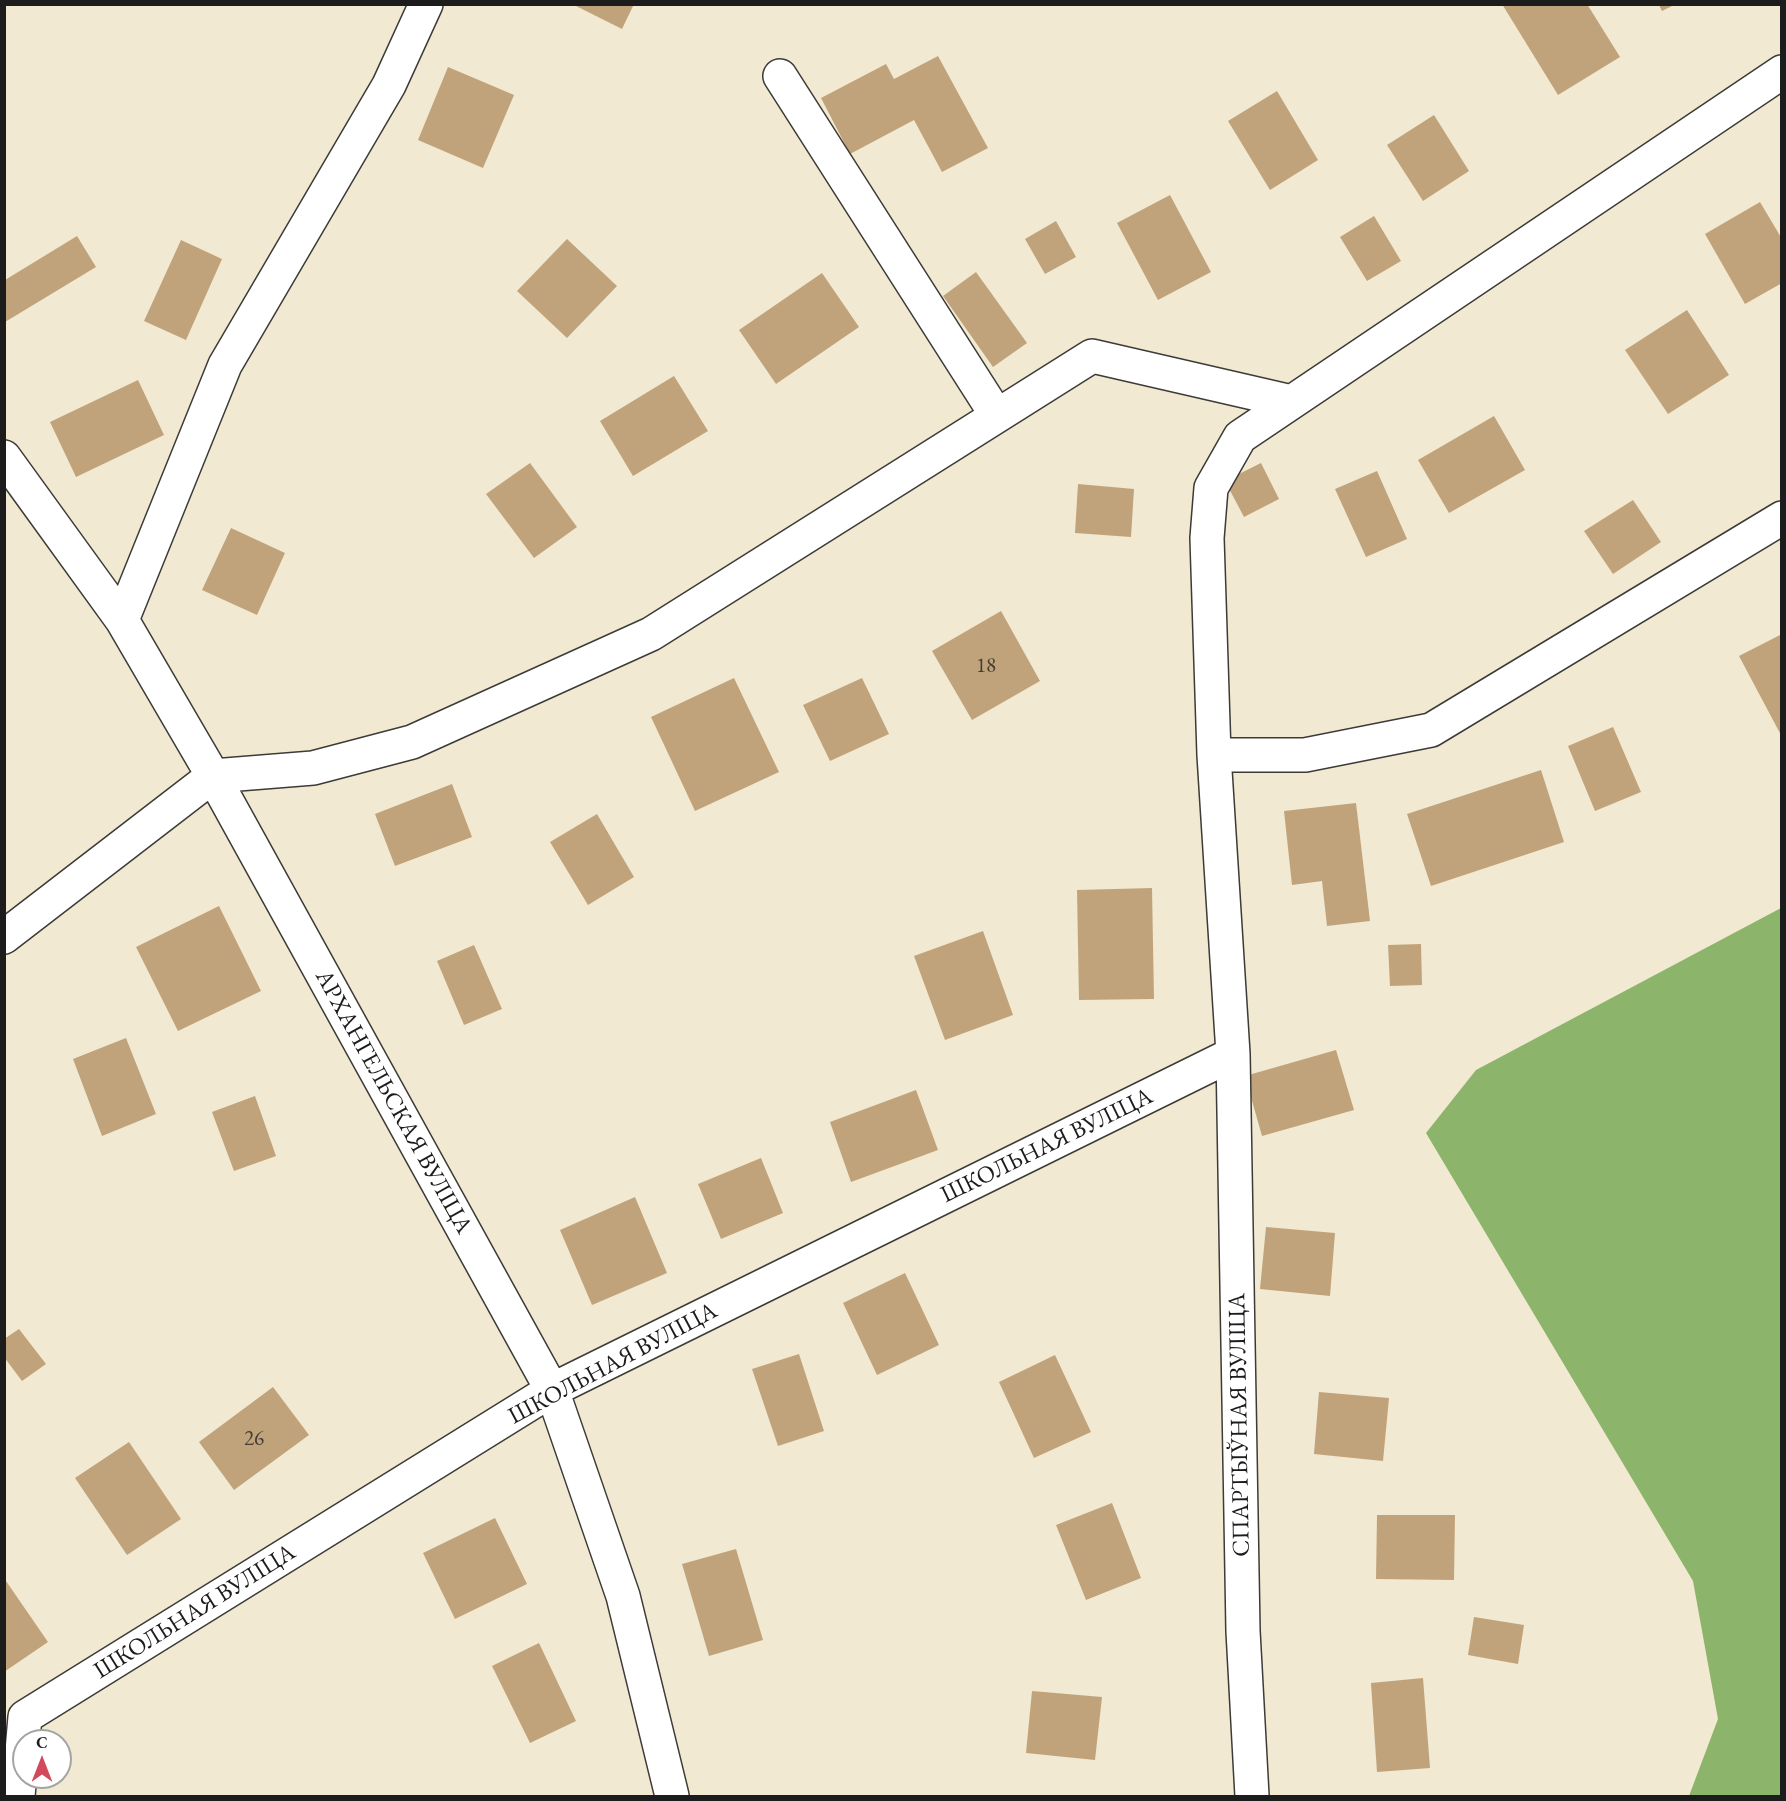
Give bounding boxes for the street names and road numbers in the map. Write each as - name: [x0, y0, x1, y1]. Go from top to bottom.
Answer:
- street label: АРХАНГЕЛЬСКАЯ ВУЛІЦА: [308, 965, 478, 1239]
- street label: ШКОЛЬНАЯ ВУЛІЦА: [936, 1082, 1158, 1210]
- street label: СПАРТЫЎНАЯ ВУЛІЦА: [1223, 1293, 1257, 1557]
- street label: ШКОЛЬНАЯ ВУЛІЦА: [504, 1297, 722, 1431]
- street label: ШКОЛЬНАЯ ВУЛІЦА: [89, 1538, 301, 1686]

